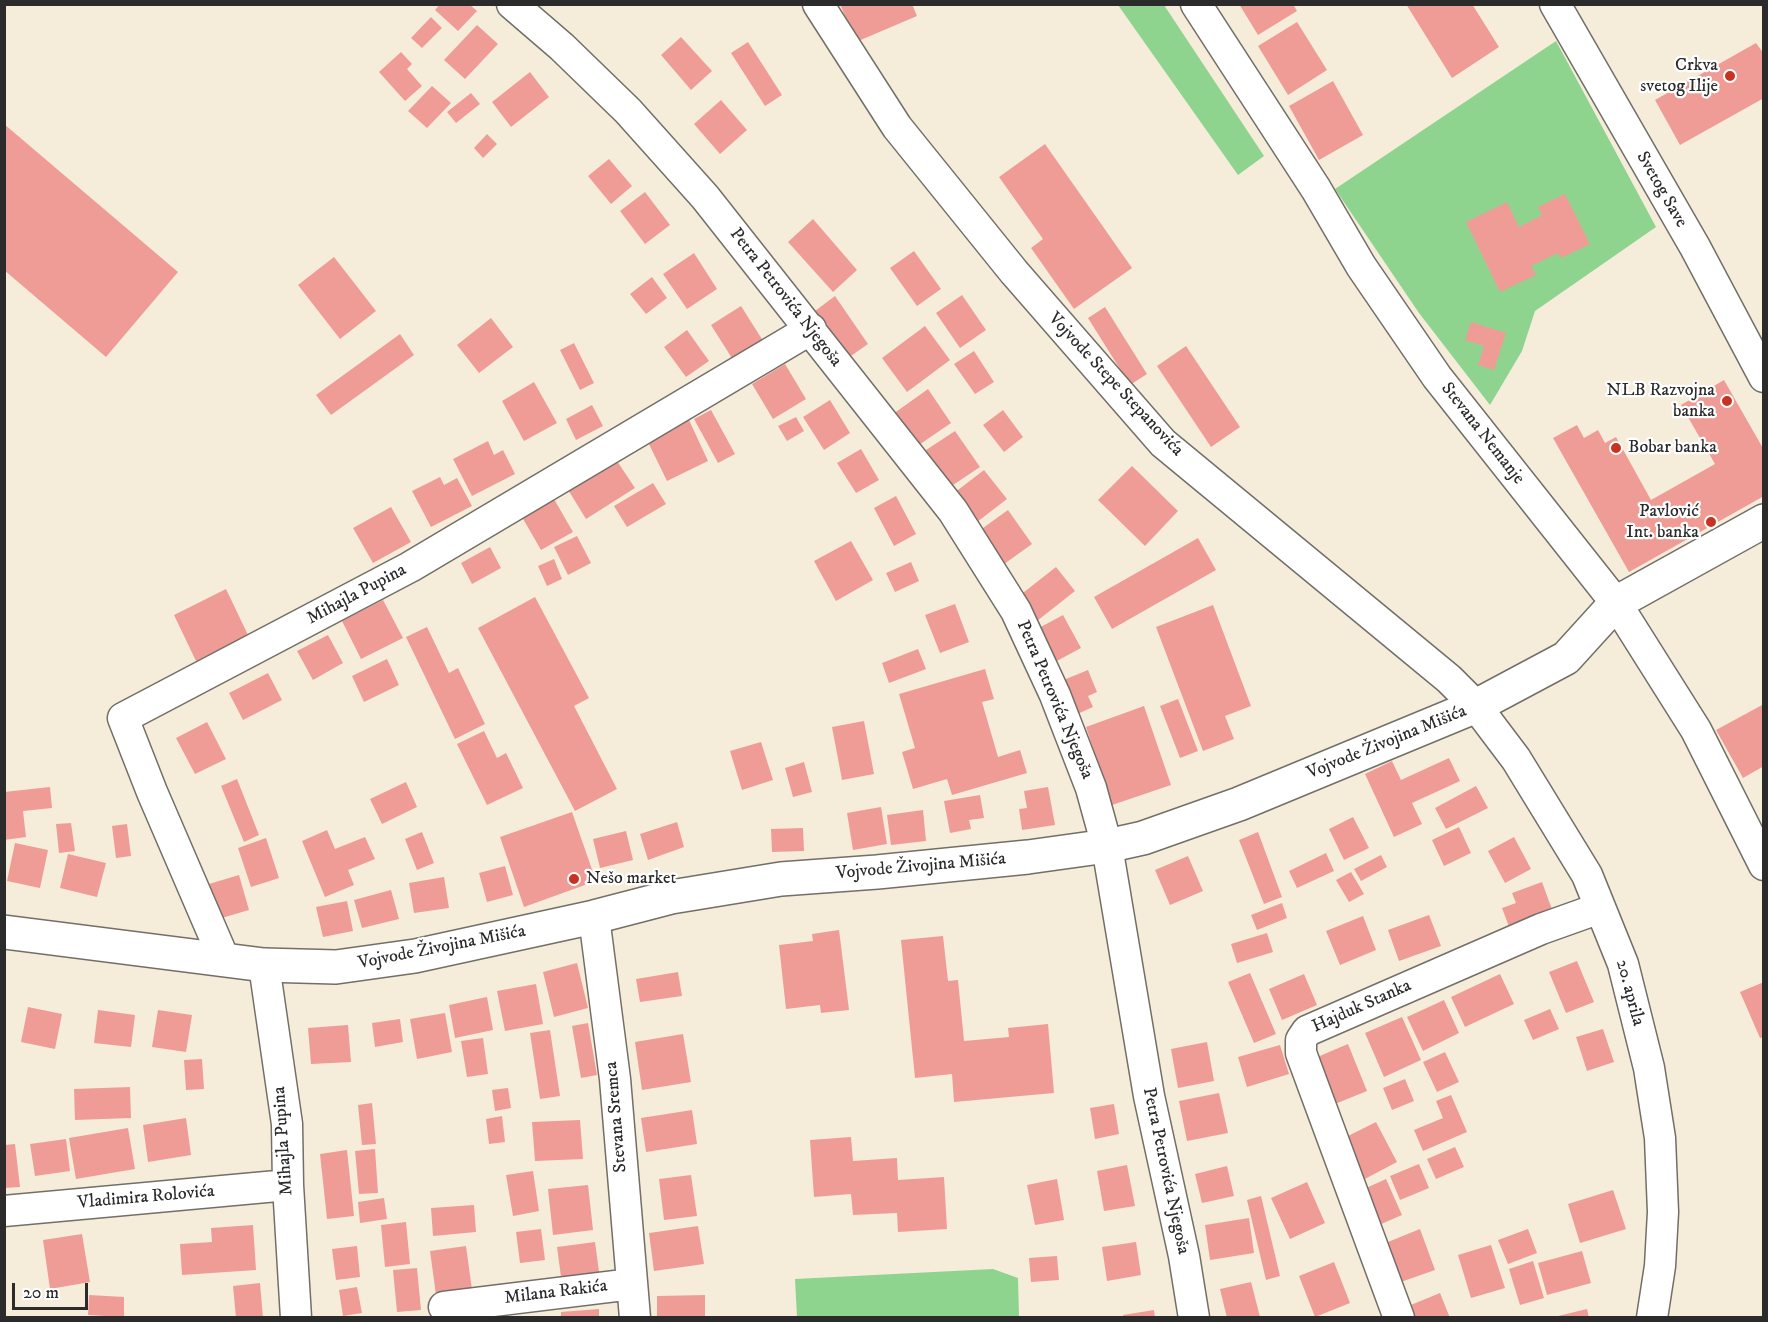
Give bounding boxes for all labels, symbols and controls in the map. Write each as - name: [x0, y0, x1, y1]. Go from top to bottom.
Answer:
- place label: Crkva svetog Ilije: [1640, 55, 1718, 98]
- marker: Crkva svetog Ilije: [1723, 69, 1737, 83]
- street label: Svetog Save: [1631, 148, 1691, 232]
- street label: Petra Petrovića Njegoša: [724, 224, 846, 372]
- street label: Vojvode Stepe Stepanovića: [1043, 309, 1187, 461]
- street label: Stevana Nemanje: [1436, 379, 1528, 489]
- place label: NLB Razvojna banka: [1607, 380, 1715, 422]
- marker: NLB Razvojna banka: [1720, 394, 1734, 408]
- place label: Bobar banka: [1628, 437, 1717, 459]
- marker: Bobar banka: [1609, 441, 1623, 455]
- place label: Pavlović Int. banka: [1626, 501, 1699, 544]
- marker: Pavlović Int. banka: [1704, 515, 1718, 529]
- street label: Mihajla Pupina: [304, 560, 410, 630]
- street label: Petra Petrovića Njegoša: [1011, 618, 1097, 782]
- street label: Vojvode Živojina Mišića: [1304, 701, 1470, 785]
- street label: Vojvode Živojina Mišića: [835, 849, 1007, 885]
- place label: Nešo market: [586, 868, 676, 890]
- marker: Nešo market: [567, 872, 581, 886]
- street label: Vojvode Živojina Mišića: [356, 921, 528, 975]
- street label: 20. aprila: [1610, 958, 1648, 1028]
- street label: Hajduk Stanka: [1309, 976, 1415, 1038]
- street label: Stevana Sremca: [601, 1061, 633, 1173]
- street label: Mihajla Pupina: [269, 1086, 299, 1196]
- street label: Petra Petrovića Njegoša: [1137, 1086, 1193, 1256]
- street label: Vladimira Rolovića: [77, 1181, 215, 1215]
- scale bar: [15, 1271, 92, 1309]
- street label: Milana Rakića: [503, 1276, 609, 1310]
- text: 20 m: [23, 1282, 59, 1304]

